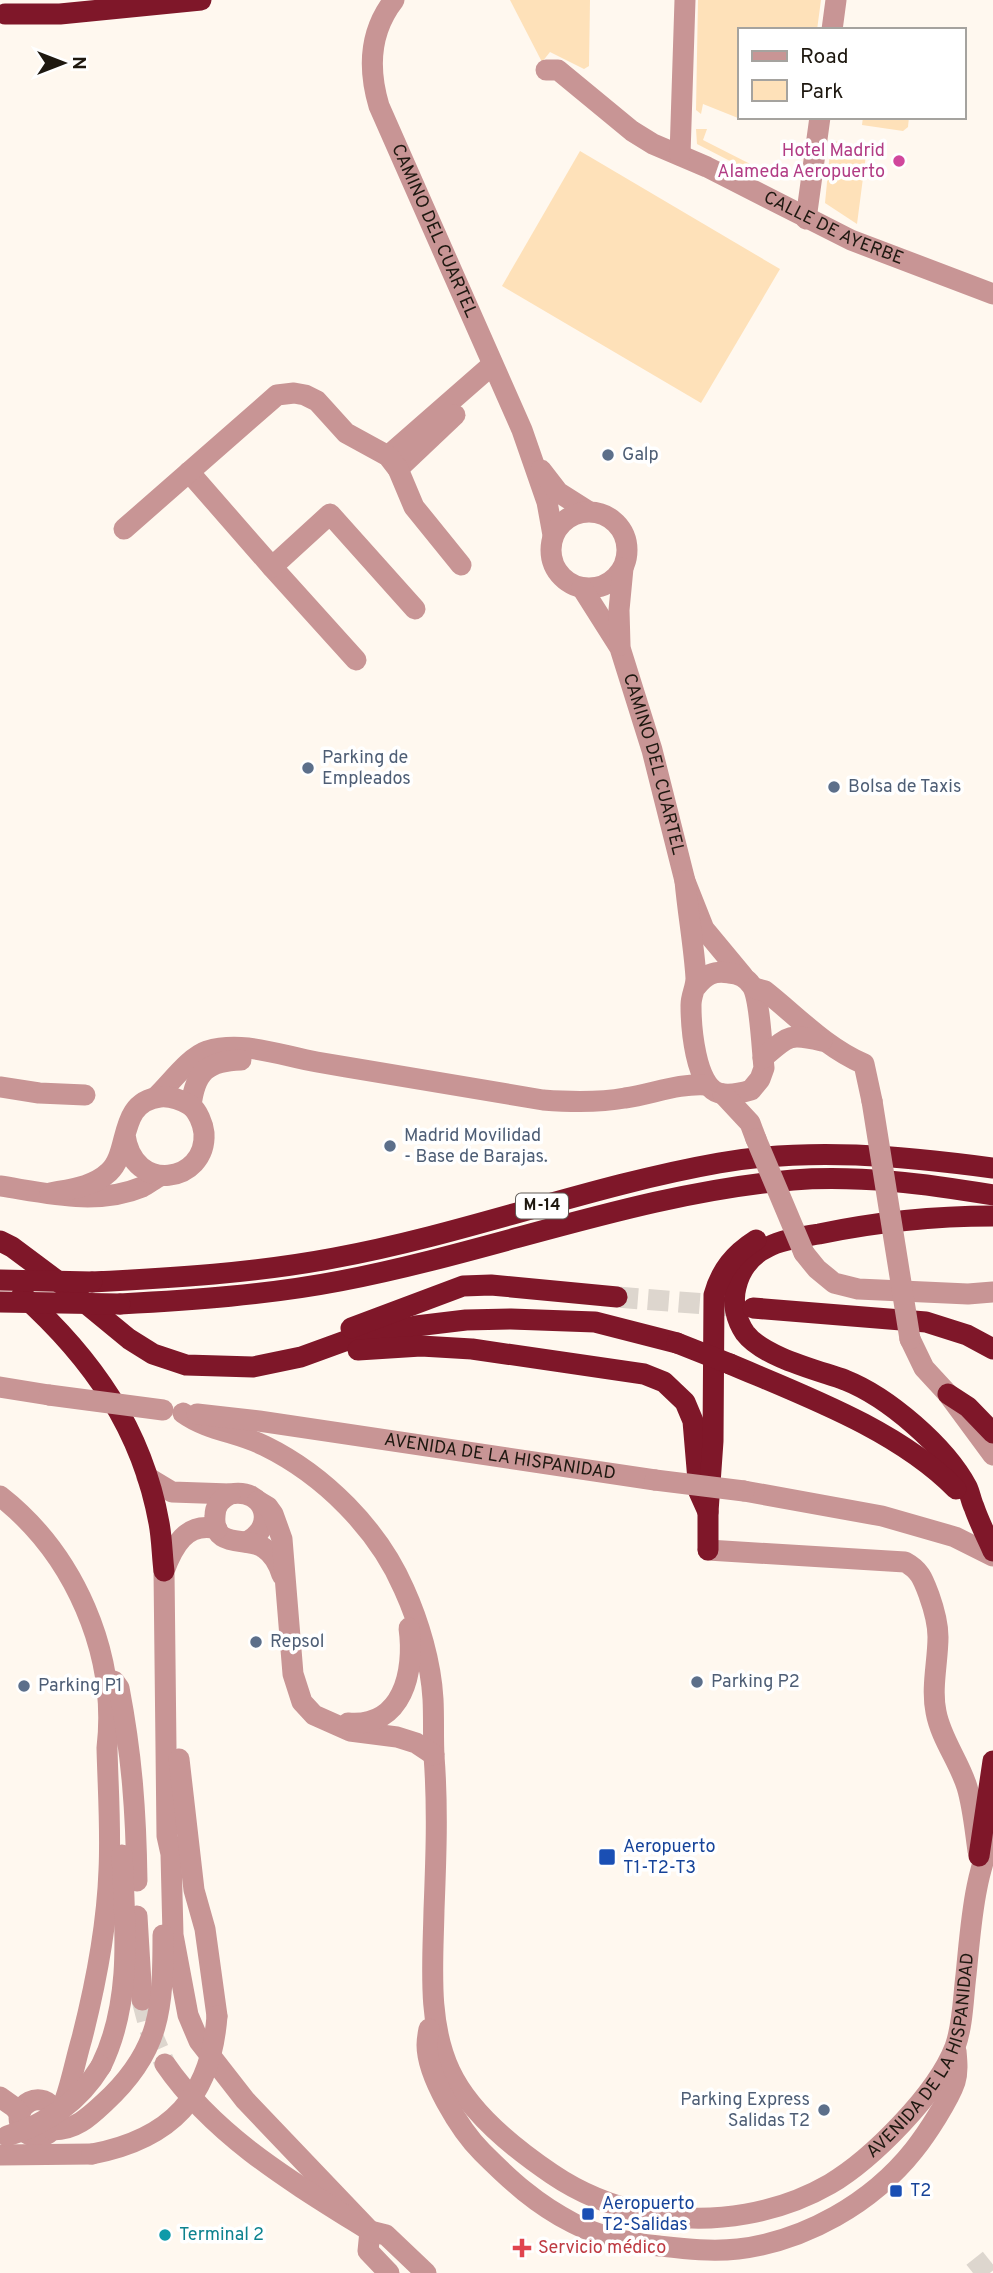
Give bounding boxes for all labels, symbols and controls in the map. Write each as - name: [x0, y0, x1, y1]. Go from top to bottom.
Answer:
- north arrow: [28, 28, 98, 98]
- legend: [738, 28, 965, 119]
- text: Road: [800, 44, 849, 71]
- text: N: [66, 56, 90, 70]
- text: Park: [800, 79, 843, 106]
- street label: CAMINO DEL CUARTEL: [386, 140, 482, 321]
- place label: Hotel Madrid Alameda Aeropuerto: [717, 140, 885, 184]
- marker: Hotel Madrid Alameda Aeropuerto: [891, 153, 907, 169]
- street label: CALLE DE AYERBE: [760, 186, 907, 270]
- place label: Galp: [622, 444, 659, 467]
- marker: Galp: [600, 447, 616, 463]
- street label: CAMINO DEL CUARTEL: [617, 671, 689, 857]
- place label: Parking de Empleados: [322, 747, 411, 791]
- marker: Parking de Empleados: [300, 760, 316, 776]
- place label: Bolsa de Taxis: [848, 776, 961, 799]
- marker: Bolsa de Taxis: [826, 779, 842, 795]
- place label: Madrid Movilidad - Base de Barajas.: [404, 1125, 548, 1169]
- marker: Madrid Movilidad - Base de Barajas.: [382, 1138, 398, 1154]
- road number: M-14: [516, 1194, 568, 1218]
- street label: AVENIDA DE LA HISPANIDAD: [382, 1428, 617, 1486]
- place label: Repsol: [270, 1631, 324, 1654]
- marker: Repsol: [248, 1634, 264, 1650]
- place label: Parking P2: [711, 1671, 800, 1694]
- marker: Parking P2: [689, 1674, 705, 1690]
- place label: Parking P1: [38, 1675, 123, 1698]
- marker: Parking P1: [16, 1678, 32, 1694]
- place label: Aeropuerto T1-T2-T3: [623, 1836, 715, 1880]
- marker: Aeropuerto T1-T2-T3: [597, 1847, 617, 1867]
- street label: AVENIDA DE LA HISPANIDAD: [862, 1952, 980, 2163]
- place label: Parking Express Salidas T2: [680, 2089, 810, 2133]
- marker: Parking Express Salidas T2: [816, 2102, 832, 2118]
- place label: T2: [910, 2180, 931, 2203]
- marker: T2: [888, 2183, 904, 2199]
- place label: Aeropuerto T2-Salidas: [602, 2193, 694, 2237]
- marker: Aeropuerto T2-Salidas: [580, 2206, 596, 2222]
- place label: Terminal 2: [179, 2224, 264, 2247]
- marker: Terminal 2: [157, 2227, 173, 2243]
- place label: Servicio médico: [538, 2237, 666, 2260]
- marker: Servicio médico: [512, 2238, 532, 2258]

